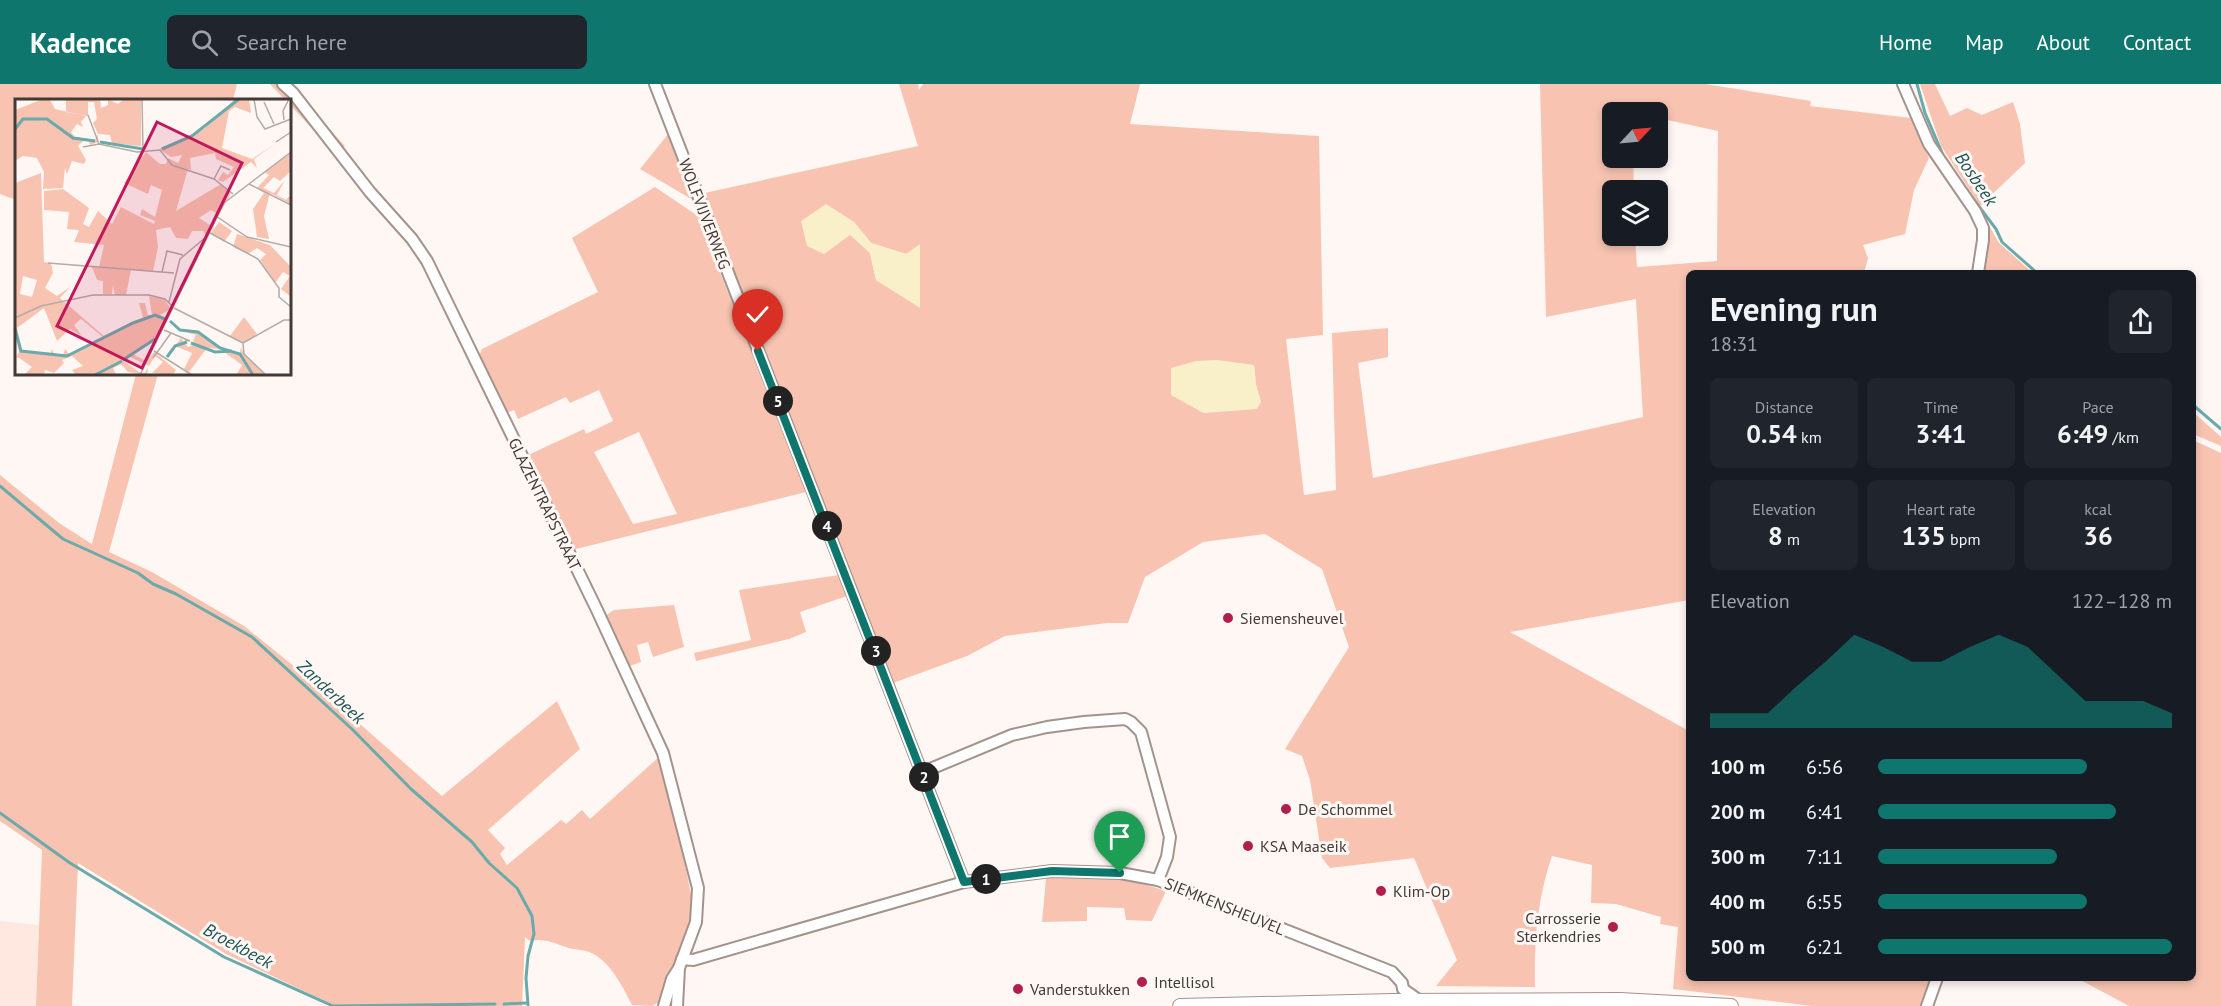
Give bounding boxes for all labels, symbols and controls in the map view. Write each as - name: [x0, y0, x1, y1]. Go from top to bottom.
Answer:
- search box: [167, 15, 587, 69]
- text: Kadence: [30, 24, 131, 61]
- icon: search: [188, 26, 221, 59]
- text: Search here: [236, 28, 347, 56]
- text: Home: [1879, 29, 1932, 56]
- text: Map: [1965, 29, 2004, 56]
- text: About: [2037, 29, 2090, 56]
- text: Contact: [2123, 29, 2191, 56]
- inset map: [15, 99, 291, 375]
- north arrow: [1602, 102, 1668, 168]
- map controls: [1602, 102, 1668, 246]
- water label: Bosbeek: [1950, 147, 2003, 211]
- street label: WOLFVIJVERWEG: [675, 156, 735, 272]
- button: layers: [1602, 180, 1668, 246]
- text: Evening run: [1710, 287, 1878, 330]
- pin: [732, 289, 783, 351]
- button: share: [2109, 290, 2172, 353]
- icon: check: [741, 298, 774, 331]
- text: 18:31: [1710, 331, 1758, 357]
- pin: 5: [763, 386, 793, 416]
- text: 5: [773, 391, 783, 411]
- text: Distance: [1755, 397, 1813, 417]
- text: Time: [1924, 397, 1958, 417]
- text: Pace: [2082, 397, 2114, 417]
- text: 0.54: [1746, 417, 1797, 450]
- text: 3:41: [1915, 417, 1967, 450]
- text: 6:49: [2057, 417, 2108, 450]
- text: km: [1797, 427, 1822, 447]
- text: /km: [2108, 427, 2139, 447]
- street label: GLAZENTRAPSTRAAT: [504, 435, 586, 573]
- text: Elevation: [1752, 499, 1816, 519]
- text: Heart rate: [1906, 499, 1976, 519]
- text: kcal: [2084, 499, 2112, 519]
- pin: 4: [812, 511, 842, 541]
- text: 4: [822, 516, 832, 536]
- text: 8: [1768, 519, 1783, 552]
- text: 135: [1902, 519, 1946, 552]
- text: 36: [2083, 519, 2113, 552]
- text: m: [1783, 529, 1800, 549]
- text: bpm: [1946, 529, 1980, 549]
- text: Elevation: [1710, 588, 1790, 614]
- text: 122–128 m: [2072, 588, 2172, 614]
- place label: Siemensheuvel: [1240, 608, 1344, 628]
- marker: Siemensheuvel: [1221, 611, 1235, 625]
- pin: 3: [861, 636, 891, 666]
- text: 3: [871, 641, 881, 661]
- water label: Zanderbeek: [292, 654, 371, 730]
- text: 100 m: [1710, 754, 1765, 780]
- text: 6:56: [1806, 754, 1843, 780]
- pin: 2: [909, 762, 939, 792]
- text: 2: [919, 767, 929, 787]
- place label: De Schommel: [1298, 799, 1393, 819]
- text: 200 m: [1710, 799, 1765, 825]
- text: 6:41: [1806, 799, 1843, 825]
- marker: De Schommel: [1279, 802, 1293, 816]
- pin: [1094, 811, 1145, 873]
- icon: arrive: [1103, 820, 1136, 853]
- place label: KSA Maaseik: [1260, 836, 1347, 856]
- marker: KSA Maaseik: [1241, 839, 1255, 853]
- text: 300 m: [1710, 844, 1765, 870]
- text: 7:11: [1806, 844, 1843, 870]
- pin: 1: [971, 864, 1001, 894]
- text: 1: [981, 869, 991, 889]
- street label: SIEMKENSHEUVEL: [1162, 873, 1288, 939]
- place label: Klim-Op: [1393, 881, 1450, 901]
- marker: Klim-Op: [1374, 884, 1388, 898]
- text: 400 m: [1710, 889, 1765, 915]
- text: 6:55: [1806, 889, 1843, 915]
- place label: Carrosserie Sterkendries: [1516, 908, 1601, 946]
- water label: Broekbeek: [200, 918, 278, 974]
- marker: Carrosserie Sterkendries: [1606, 920, 1620, 934]
- text: 500 m: [1710, 934, 1765, 960]
- text: 6:21: [1806, 934, 1843, 960]
- place label: Intellisol: [1154, 972, 1215, 992]
- marker: Intellisol: [1135, 975, 1149, 989]
- place label: Vanderstukken: [1029, 979, 1130, 999]
- marker: Vanderstukken: [1011, 982, 1025, 996]

